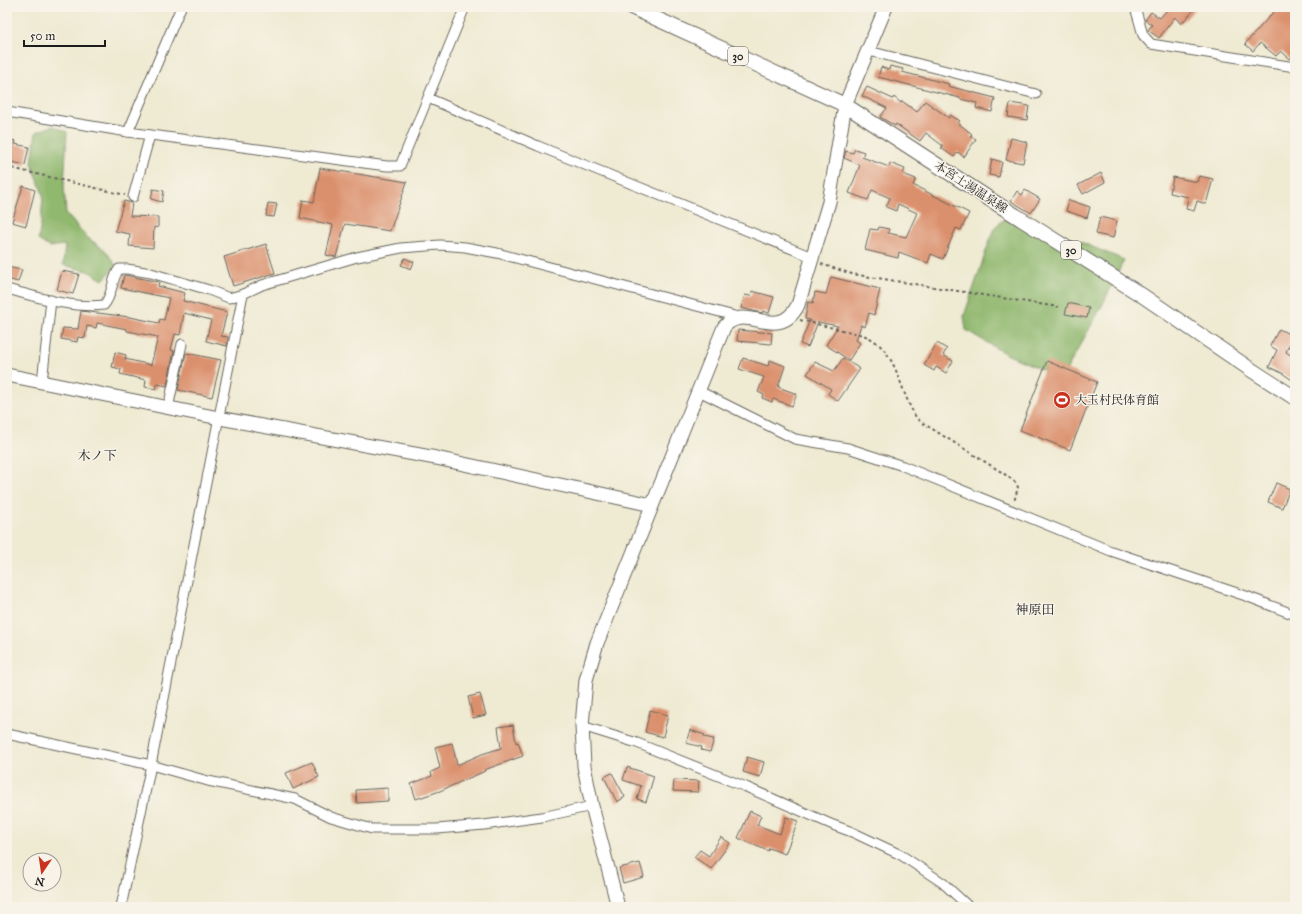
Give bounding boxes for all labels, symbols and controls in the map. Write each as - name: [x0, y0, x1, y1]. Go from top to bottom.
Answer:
- scale bar: [24, 22, 105, 48]
- text: 50 m: [30, 29, 55, 43]
- road number: 30: [728, 47, 748, 65]
- street label: 本宮土湯温泉線: [932, 158, 1010, 216]
- road number: 30: [1061, 241, 1081, 259]
- sports icon: 大玉村民体育館: [1052, 390, 1072, 410]
- place label: 大玉村民体育館: [1075, 393, 1159, 407]
- district label: 木ノ下: [77, 448, 117, 464]
- district label: 神原田: [1015, 602, 1055, 618]
- north arrow: [22, 852, 62, 892]
- text: N: [33, 874, 46, 889]

